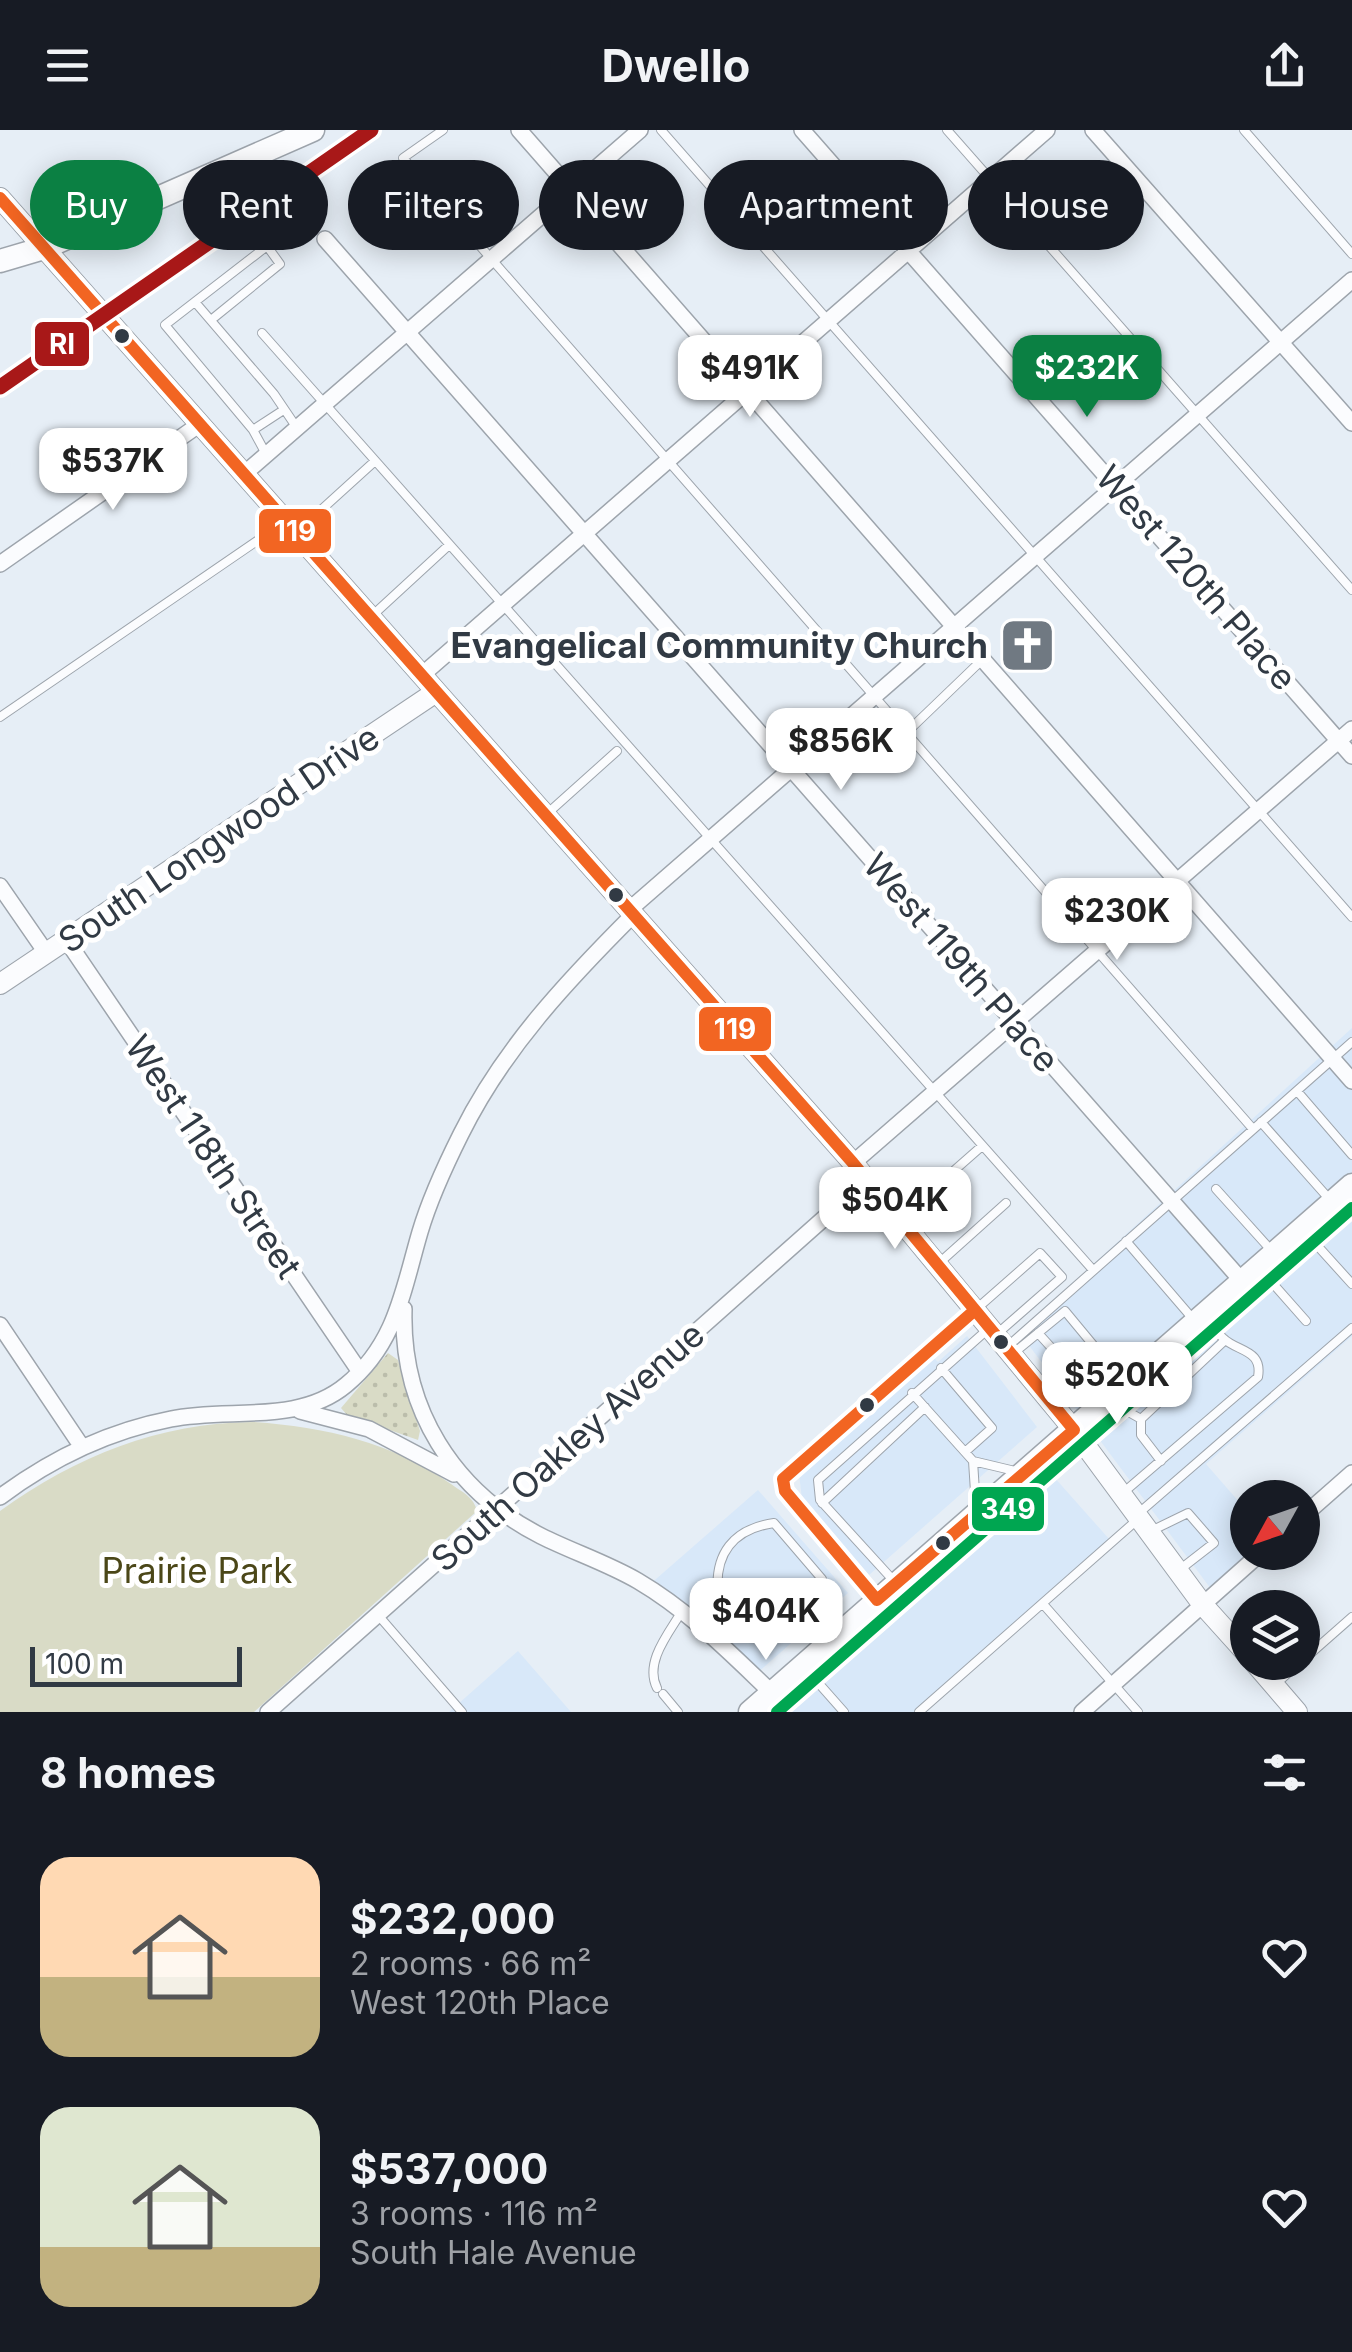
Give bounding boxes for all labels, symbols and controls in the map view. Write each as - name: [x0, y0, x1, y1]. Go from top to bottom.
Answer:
- icon: menu: [40, 38, 95, 93]
- text: Dwello: [602, 38, 750, 93]
- icon: share: [1257, 38, 1312, 93]
- chip: Buy: [30, 160, 163, 250]
- chip: Rent: [183, 160, 328, 250]
- chip: Filters: [348, 160, 519, 250]
- chip: New: [539, 160, 684, 250]
- chip: Apartment: [704, 160, 948, 250]
- chip: House: [968, 160, 1144, 250]
- line badge: RI: [33, 320, 91, 368]
- unlabelled marker: [112, 326, 132, 346]
- text: RI: [49, 327, 75, 361]
- pin: $491K: [680, 335, 820, 420]
- pin: $232K: [1017, 335, 1157, 420]
- text: $491K: [700, 348, 800, 387]
- text: $232K: [1035, 348, 1139, 387]
- pin: $537K: [43, 428, 183, 513]
- text: $537K: [61, 441, 165, 480]
- street label: West 120th Place: [1088, 456, 1306, 698]
- line badge: 119: [257, 507, 333, 555]
- text: 119: [274, 514, 316, 548]
- church icon: Evangelical Community Church: [997, 616, 1057, 676]
- place label: Evangelical Community Church: [451, 624, 988, 666]
- pin: $856K: [771, 708, 911, 793]
- street label: South Longwood Drive: [50, 715, 387, 961]
- text: $856K: [788, 721, 894, 760]
- street label: West 119th Place: [855, 844, 1068, 1080]
- pin: $230K: [1047, 878, 1187, 963]
- unlabelled marker: [606, 885, 626, 905]
- text: $230K: [1064, 891, 1170, 930]
- line badge: 119: [697, 1005, 773, 1053]
- text: 119: [714, 1012, 756, 1046]
- street label: West 118th Street: [117, 1027, 311, 1286]
- pin: $504K: [825, 1167, 965, 1252]
- text: $504K: [841, 1180, 949, 1219]
- street label: South Oakley Avenue: [422, 1313, 712, 1580]
- unlabelled marker: [991, 1332, 1011, 1352]
- pin: $520K: [1047, 1342, 1187, 1427]
- text: $520K: [1064, 1355, 1170, 1394]
- unlabelled marker: [857, 1395, 877, 1415]
- north arrow: [1230, 1480, 1320, 1570]
- map controls: [1230, 1480, 1320, 1680]
- line badge: 349: [970, 1485, 1046, 1533]
- text: 349: [980, 1492, 1036, 1526]
- unlabelled marker: [933, 1533, 953, 1553]
- park label: Prairie Park: [101, 1549, 293, 1591]
- pin: $404K: [696, 1578, 836, 1663]
- button: layers: [1230, 1590, 1320, 1680]
- text: $404K: [712, 1591, 820, 1630]
- scale bar: [30, 1642, 242, 1686]
- text: 100 m: [45, 1647, 124, 1681]
- icon: filters: [1257, 1745, 1312, 1800]
- text: 8 homes: [40, 1747, 216, 1798]
- text: $232,000: [350, 1893, 555, 1944]
- icon: home: [120, 1897, 240, 2017]
- icon: heart: [1257, 1930, 1312, 1985]
- text: 2 rooms · 66 m²: [350, 1944, 591, 1983]
- text: West 120th Place: [350, 1983, 610, 2022]
- text: $537,000: [350, 2143, 548, 2194]
- icon: home: [120, 2147, 240, 2267]
- icon: heart: [1257, 2180, 1312, 2235]
- text: 3 rooms · 116 m²: [350, 2194, 598, 2233]
- text: South Hale Avenue: [350, 2233, 637, 2272]

